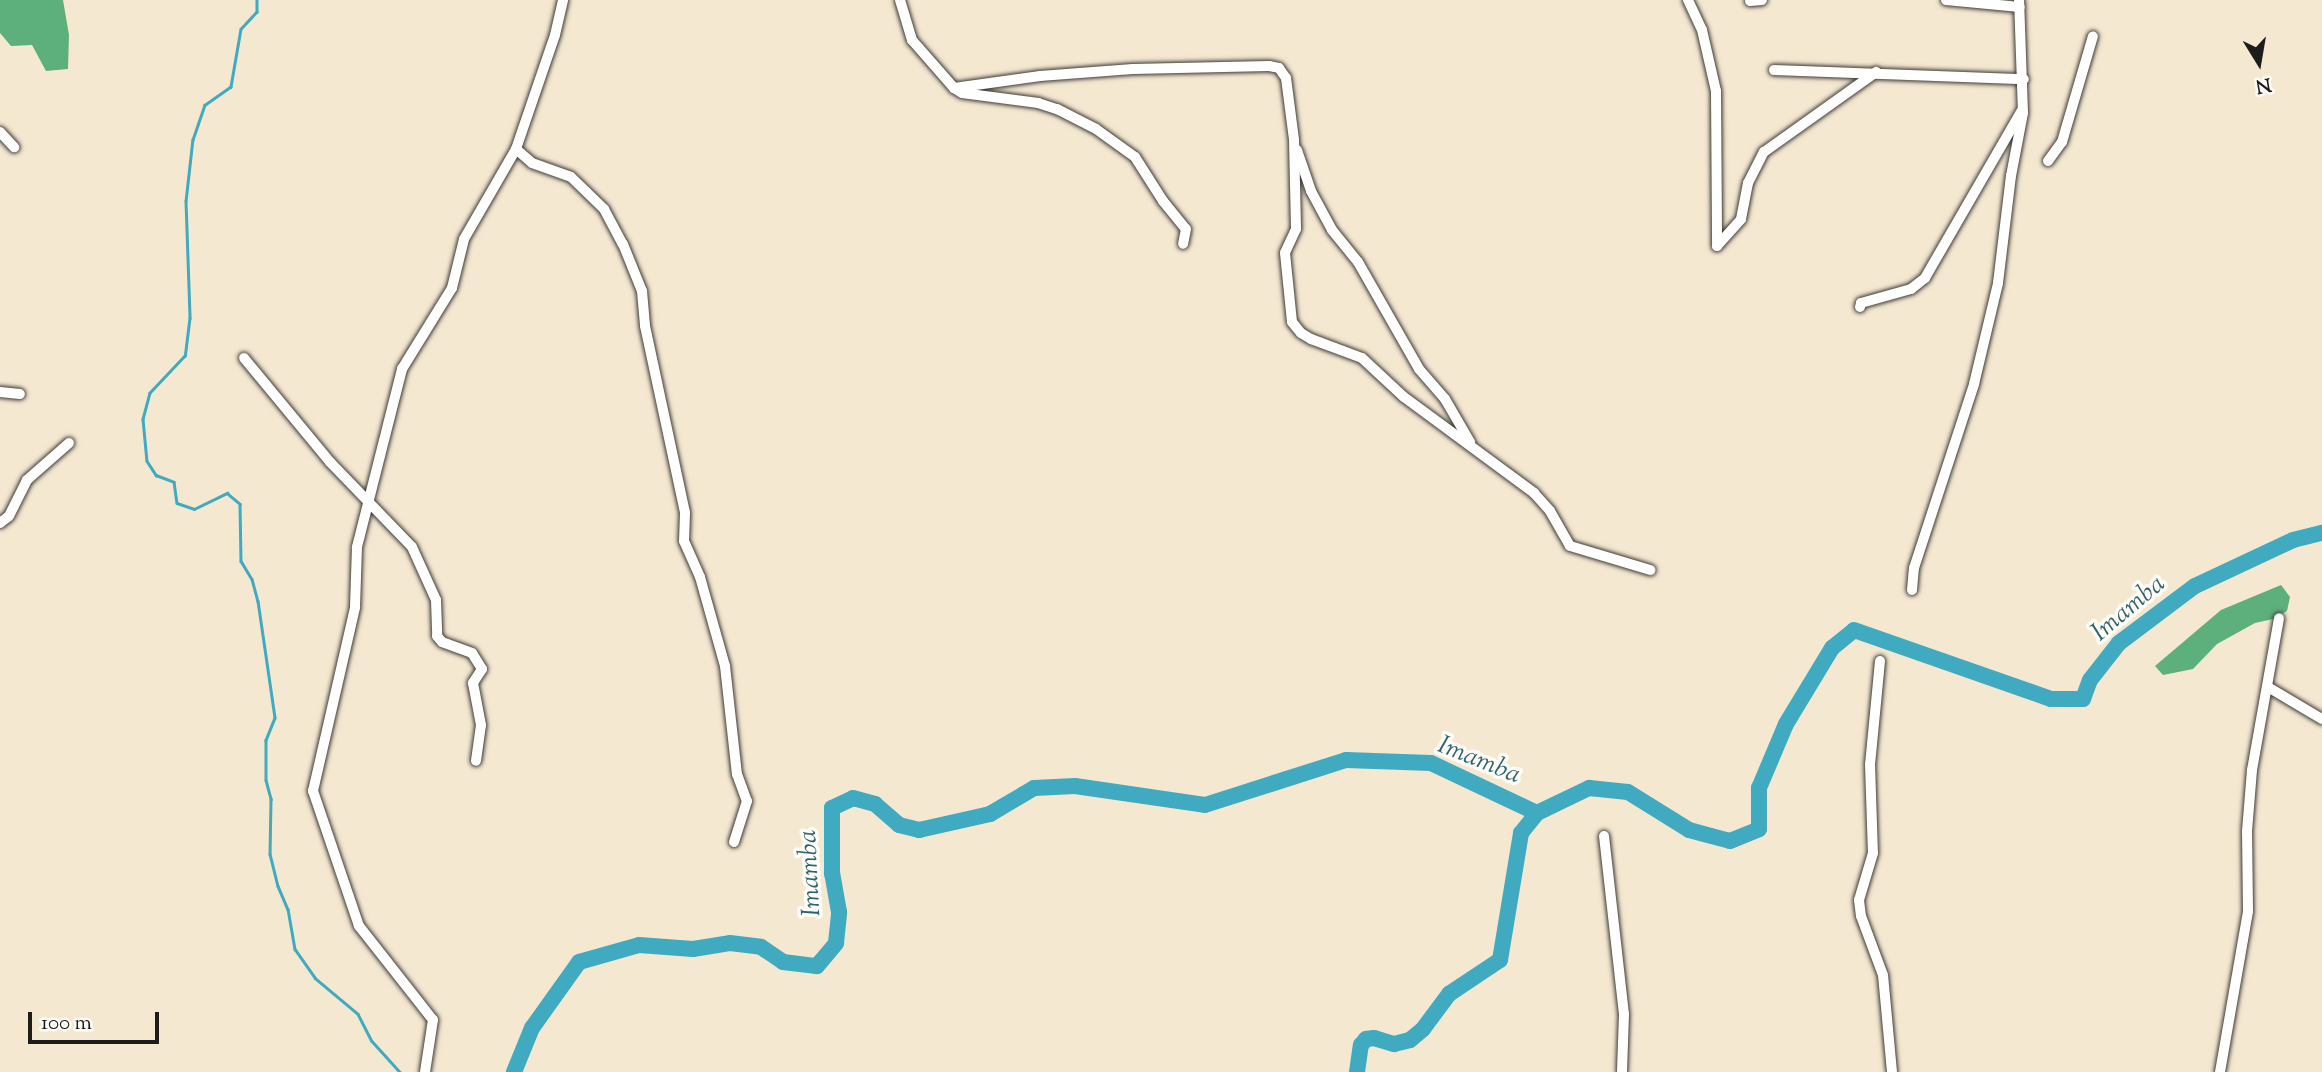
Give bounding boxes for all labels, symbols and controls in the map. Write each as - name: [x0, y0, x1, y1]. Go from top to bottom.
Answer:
- north arrow: [2224, 28, 2294, 98]
- text: N: [2253, 69, 2273, 99]
- water label: Imamba: [2086, 569, 2172, 649]
- water label: Imamba: [1433, 730, 1525, 792]
- water label: Imamba: [793, 829, 829, 917]
- scale bar: [32, 998, 163, 1042]
- text: 100 m: [41, 1009, 92, 1039]

